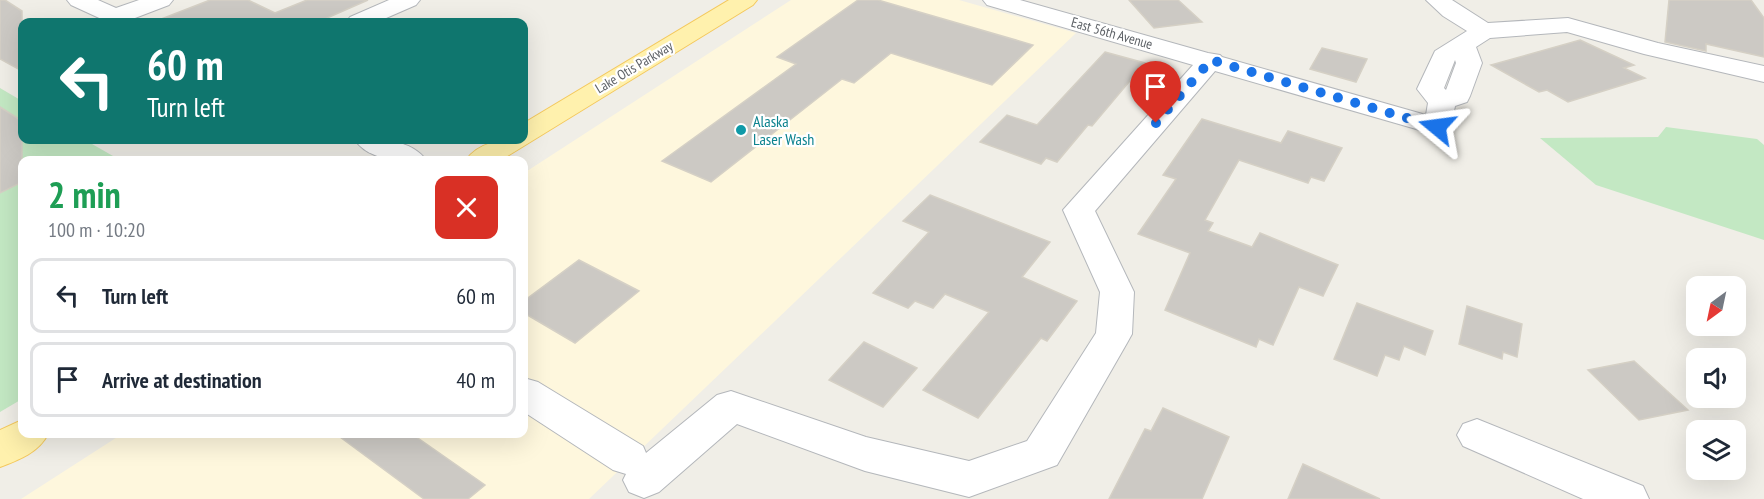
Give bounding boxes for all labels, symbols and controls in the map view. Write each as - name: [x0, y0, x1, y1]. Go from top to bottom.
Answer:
- street label: East 56th Avenue: [1069, 13, 1155, 53]
- street label: Lake Otis Parkway: [592, 36, 677, 97]
- text: 60 m: [147, 37, 224, 92]
- icon: left: [48, 42, 126, 120]
- pin: [1130, 61, 1181, 123]
- icon: arrive: [1139, 70, 1172, 103]
- text: Turn left: [147, 90, 225, 124]
- position arrow: [1405, 95, 1469, 159]
- place label: Alaska Laser Wash: [753, 111, 814, 149]
- marker: Alaska Laser Wash: [734, 123, 748, 137]
- text: 2 min: [48, 171, 121, 218]
- button: close: [435, 176, 498, 239]
- text: 100 m · 10:20: [48, 217, 145, 243]
- north arrow: [1686, 276, 1746, 336]
- map controls: [1686, 276, 1746, 480]
- icon: left: [51, 279, 84, 312]
- text: Turn left: [102, 282, 168, 310]
- text: 60 m: [456, 282, 495, 310]
- button: sound: [1686, 348, 1746, 408]
- icon: arrive: [51, 363, 84, 396]
- text: Arrive at destination: [102, 366, 262, 394]
- text: 40 m: [456, 366, 495, 394]
- button: layers: [1686, 420, 1746, 480]

